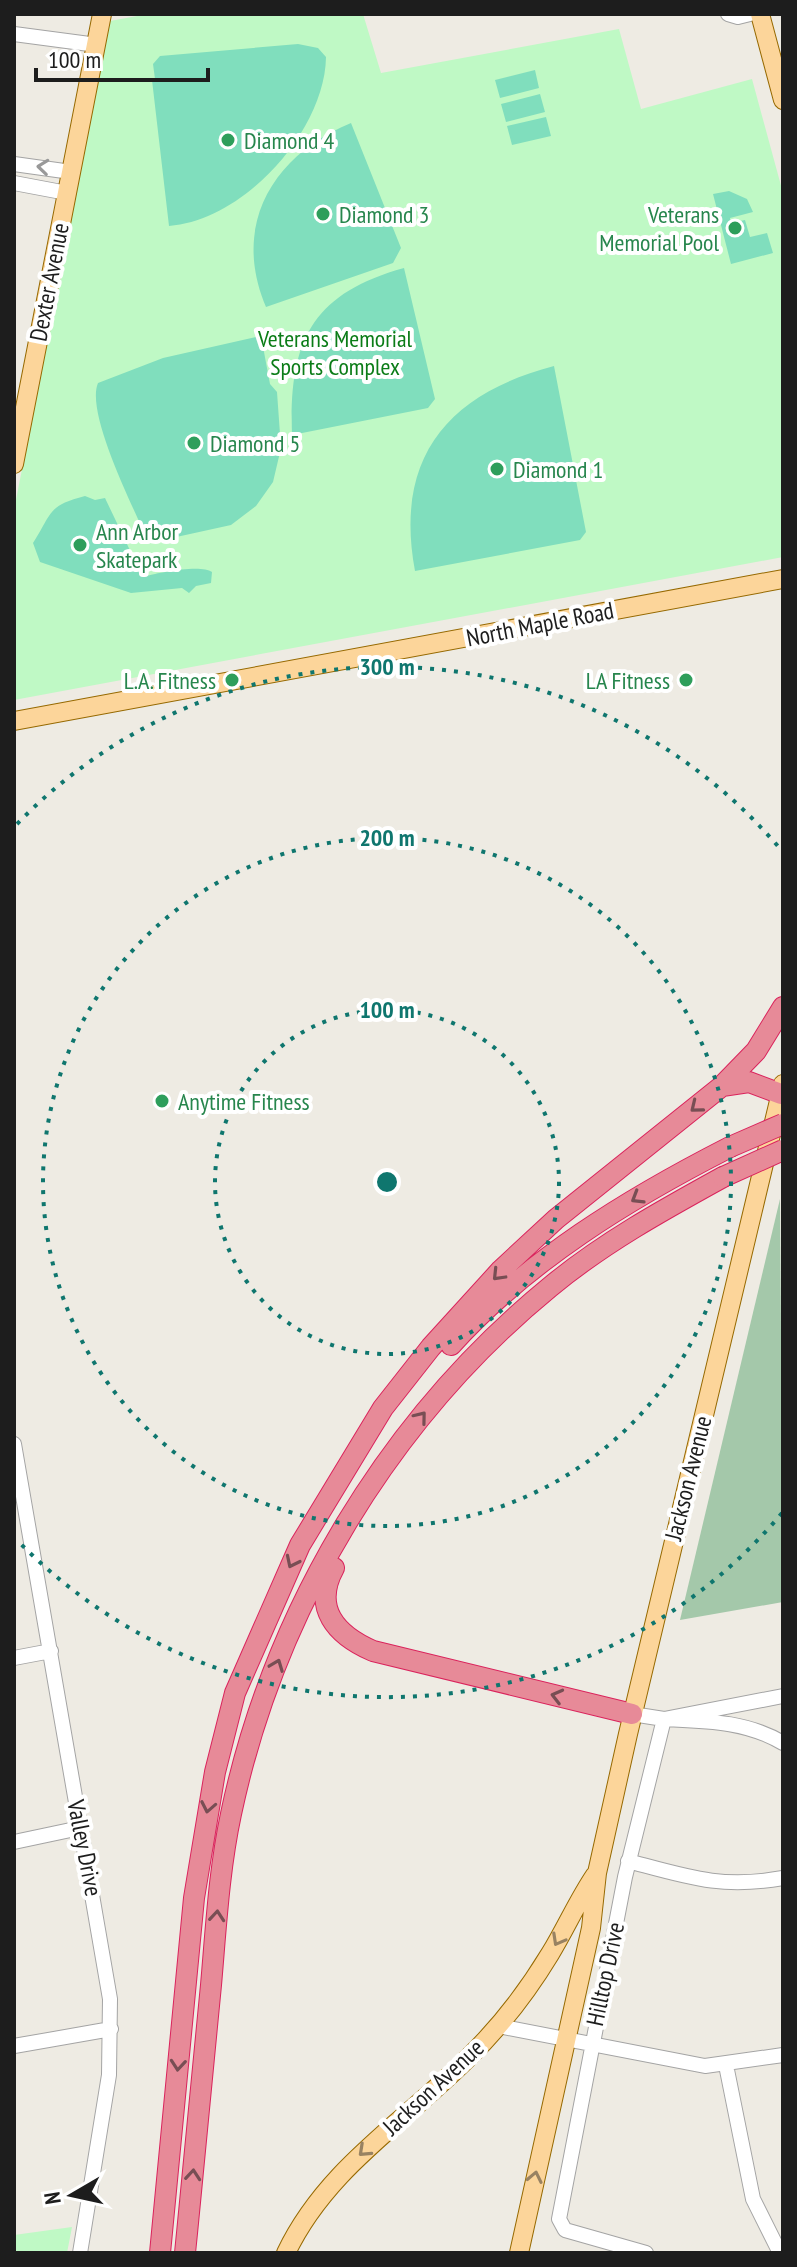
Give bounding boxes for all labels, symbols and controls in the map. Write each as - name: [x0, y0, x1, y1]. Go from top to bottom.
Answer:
- scale bar: [36, 32, 208, 82]
- text: 100 m: [48, 44, 101, 75]
- place label: Diamond 4: [244, 125, 334, 156]
- marker: Diamond 4: [219, 131, 237, 149]
- one-way arrow: [36, 159, 49, 176]
- place label: Diamond 3: [339, 199, 429, 230]
- place label: Veterans Memorial Pool: [599, 199, 719, 258]
- marker: Diamond 3: [314, 205, 332, 223]
- marker: Veterans Memorial Pool: [726, 219, 744, 237]
- street label: Dexter Avenue: [22, 220, 76, 344]
- park label: Veterans Memorial Sports Complex: [257, 323, 413, 382]
- place label: Diamond 5: [210, 428, 300, 459]
- marker: Diamond 5: [185, 434, 203, 452]
- place label: Diamond 1: [513, 454, 603, 485]
- marker: Diamond 1: [488, 460, 506, 478]
- place label: Ann Arbor Skatepark: [96, 516, 179, 575]
- marker: Ann Arbor Skatepark: [71, 536, 89, 554]
- street label: North Maple Road: [464, 595, 616, 653]
- text: 300 m: [359, 651, 415, 682]
- place label: L.A. Fitness: [124, 665, 216, 696]
- place label: LA Fitness: [586, 665, 670, 696]
- marker: L.A. Fitness: [223, 671, 241, 689]
- marker: LA Fitness: [677, 671, 695, 689]
- text: 200 m: [359, 822, 415, 853]
- text: 100 m: [359, 994, 415, 1025]
- place label: Anytime Fitness: [178, 1086, 310, 1117]
- marker: Anytime Fitness: [153, 1092, 171, 1110]
- one-way arrow: [690, 1098, 705, 1112]
- centre of rings: [373, 1168, 401, 1196]
- one-way arrow: [631, 1188, 645, 1203]
- one-way arrow: [492, 1266, 507, 1280]
- one-way arrow: [412, 1411, 426, 1426]
- street label: Jackson Avenue: [657, 1412, 718, 1545]
- one-way arrow: [286, 1554, 302, 1568]
- one-way arrow: [267, 1659, 284, 1673]
- one-way arrow: [550, 1688, 564, 1705]
- street label: Valley Drive: [60, 1796, 110, 1899]
- one-way arrow: [201, 1800, 218, 1814]
- one-way arrow: [208, 1910, 225, 1923]
- street label: Hilltop Drive: [579, 1919, 631, 2029]
- one-way arrow: [552, 1931, 568, 1946]
- street label: Jackson Avenue: [375, 2032, 490, 2142]
- one-way arrow: [170, 2059, 187, 2072]
- one-way arrow: [359, 2141, 374, 2155]
- north arrow: [32, 2155, 112, 2235]
- one-way arrow: [184, 2168, 201, 2181]
- one-way arrow: [526, 2170, 543, 2184]
- text: N: [37, 2190, 67, 2206]

